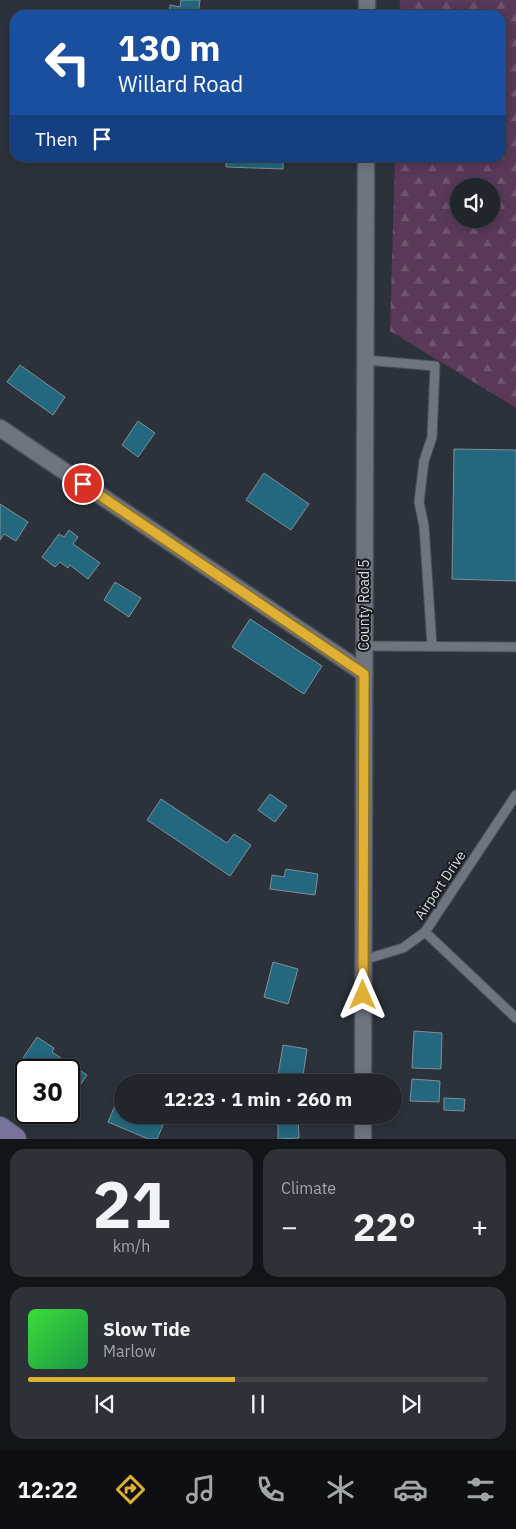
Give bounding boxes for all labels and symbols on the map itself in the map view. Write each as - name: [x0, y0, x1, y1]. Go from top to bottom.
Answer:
- pin: [62, 463, 104, 505]
- street label: County Road 5: [355, 559, 373, 651]
- street label: Airport Drive: [410, 847, 470, 923]
- position arrow: [336, 968, 388, 1020]
- speed limit sign: 30: [15, 1059, 80, 1124]

